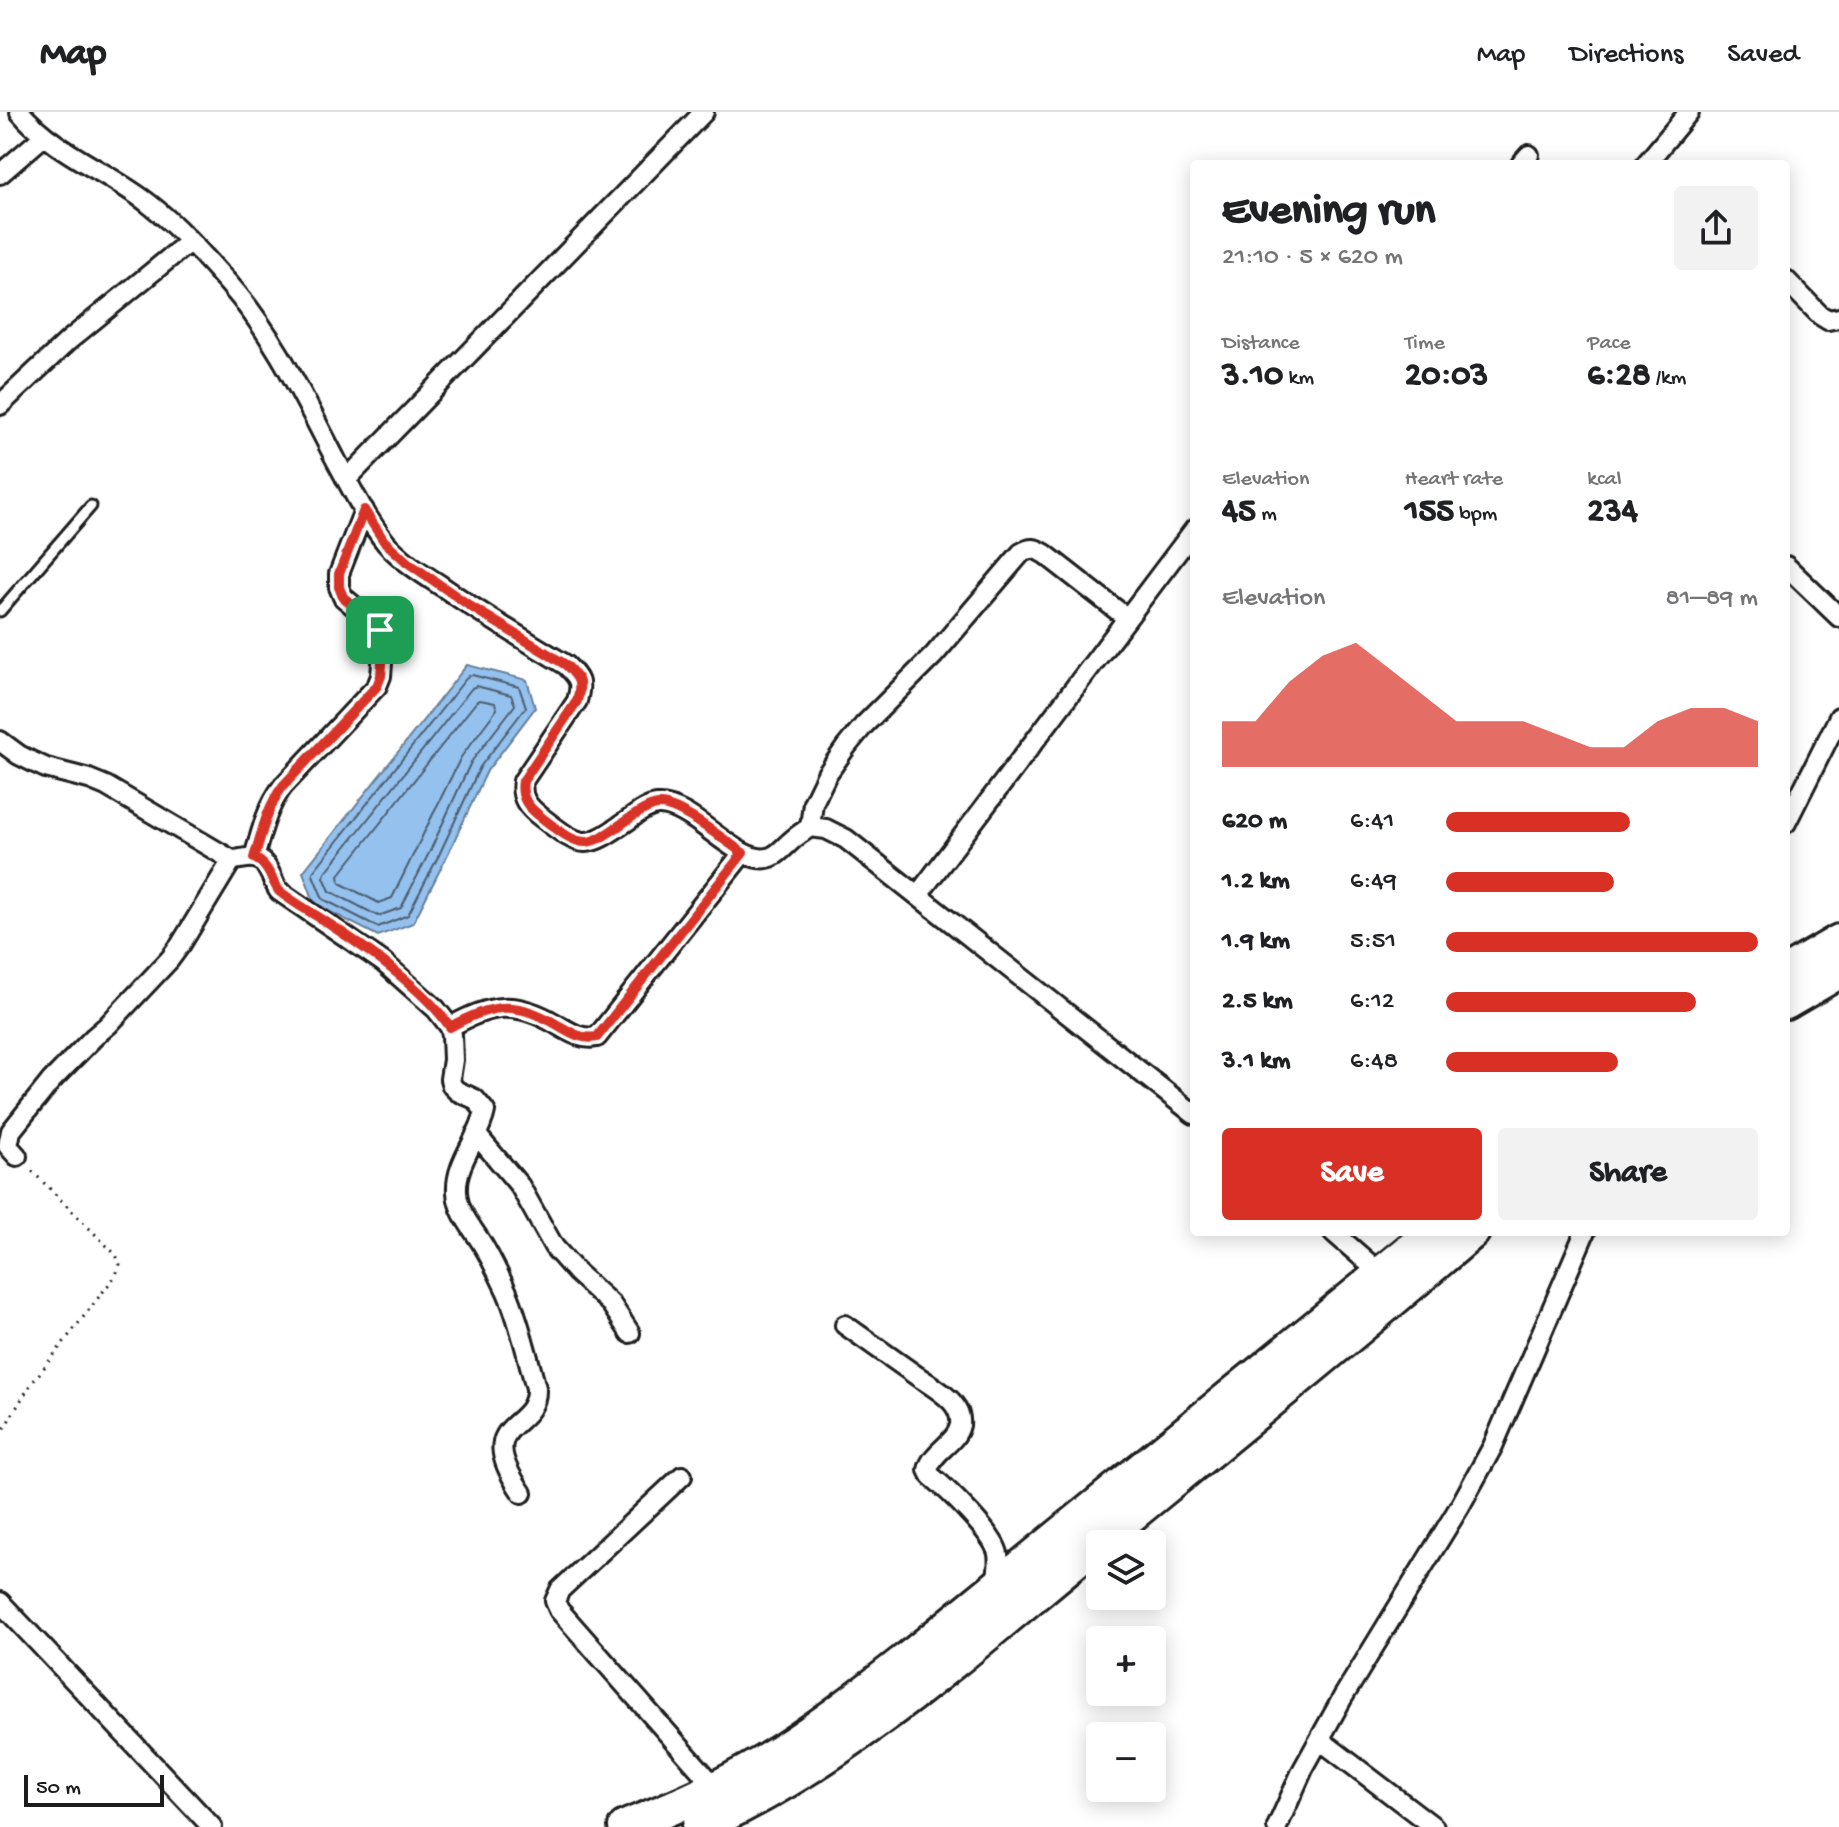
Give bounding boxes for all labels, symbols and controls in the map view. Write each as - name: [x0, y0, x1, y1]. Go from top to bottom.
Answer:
- text: Map: [40, 33, 106, 77]
- text: Map: [1477, 39, 1525, 72]
- text: Directions: [1569, 39, 1683, 72]
- text: Saved: [1727, 39, 1799, 72]
- button: share: [1674, 186, 1758, 270]
- text: Evening run: [1222, 187, 1435, 239]
- text: 21:10 · 5 × 620 m: [1222, 243, 1403, 274]
- text: Distance: [1222, 331, 1300, 357]
- text: Time: [1405, 331, 1445, 357]
- text: Pace: [1587, 331, 1631, 357]
- text: 3.10: [1222, 357, 1283, 397]
- text: 20:03: [1405, 357, 1488, 397]
- text: 6:28: [1587, 357, 1651, 397]
- text: km: [1283, 366, 1314, 392]
- text: /km: [1651, 366, 1686, 392]
- text: Elevation: [1222, 467, 1309, 493]
- text: Heart rate: [1405, 467, 1503, 493]
- text: kcal: [1587, 467, 1622, 493]
- text: 45: [1222, 493, 1256, 533]
- text: 155: [1405, 493, 1454, 533]
- text: 234: [1587, 493, 1638, 533]
- text: m: [1256, 502, 1277, 528]
- text: bpm: [1454, 502, 1497, 528]
- text: Elevation: [1222, 584, 1325, 615]
- text: 81–89 m: [1665, 584, 1758, 615]
- pin: [346, 596, 414, 664]
- icon: arrive: [358, 608, 402, 652]
- text: 620 m: [1222, 807, 1287, 838]
- text: 6:41: [1350, 807, 1394, 838]
- text: 1.2 km: [1222, 867, 1290, 898]
- text: 6:49: [1350, 867, 1397, 898]
- text: 1.9 km: [1222, 927, 1290, 958]
- text: 5:51: [1350, 927, 1396, 958]
- text: 2.5 km: [1222, 987, 1293, 1018]
- text: 6:12: [1350, 987, 1395, 1018]
- text: 3.1 km: [1222, 1047, 1290, 1078]
- text: 6:48: [1350, 1047, 1398, 1078]
- button: Save: [1222, 1128, 1482, 1220]
- button: Share: [1498, 1128, 1758, 1220]
- map controls: [1086, 1530, 1166, 1802]
- button: layers: [1086, 1530, 1166, 1610]
- button: +: [1086, 1626, 1166, 1706]
- button: −: [1086, 1722, 1166, 1802]
- scale bar: [24, 1771, 164, 1807]
- text: 50 m: [36, 1776, 81, 1802]

